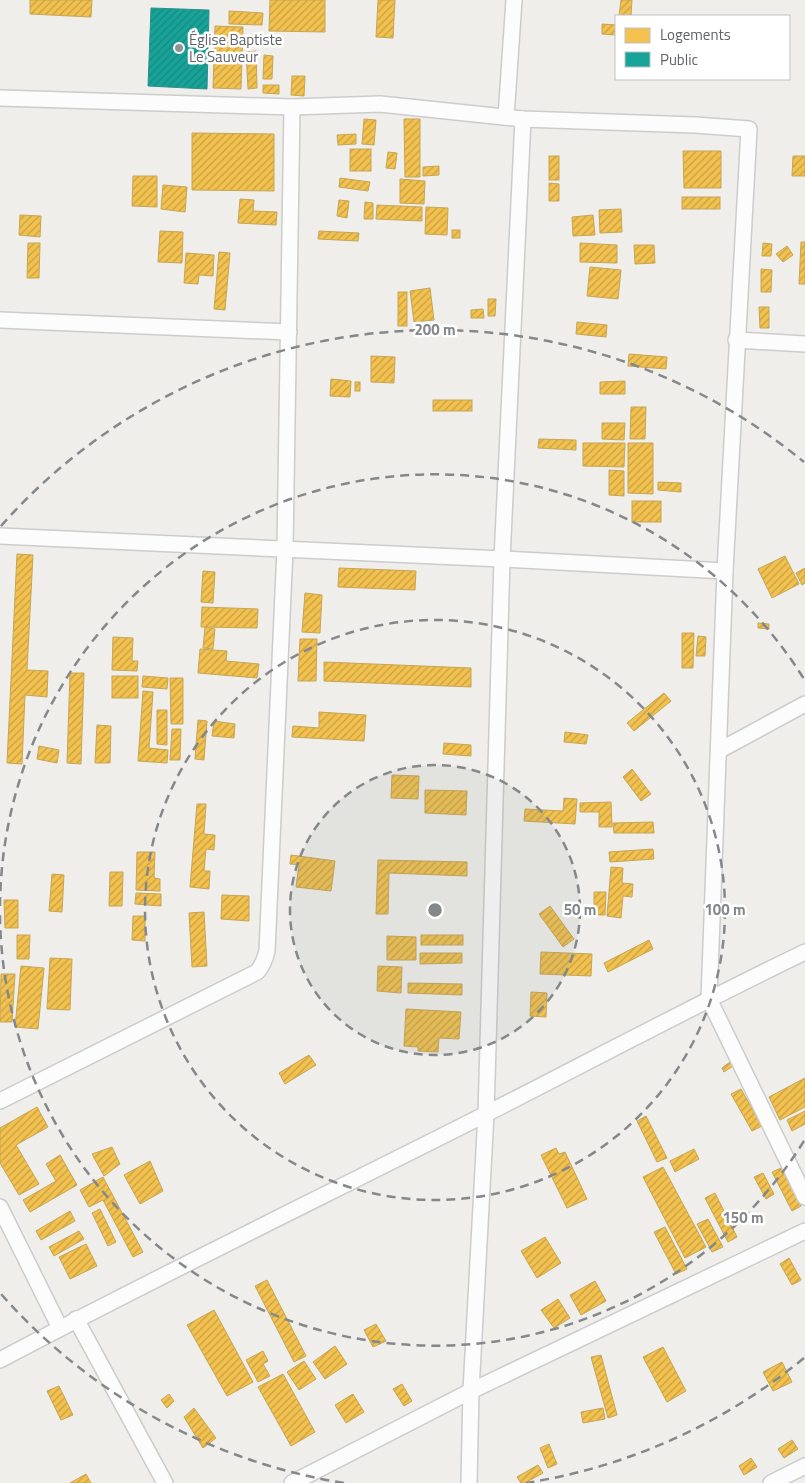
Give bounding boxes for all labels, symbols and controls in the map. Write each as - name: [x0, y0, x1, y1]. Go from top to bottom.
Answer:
- legend: [615, 15, 790, 80]
- text: Logements: [660, 23, 731, 46]
- place label: Église Baptiste Le Sauveur: [189, 28, 282, 68]
- marker: Église Baptiste Le Sauveur: [173, 42, 185, 54]
- text: Public: [660, 48, 698, 71]
- text: 200 m: [414, 318, 456, 341]
- text: 50 m: [564, 898, 596, 921]
- text: 100 m: [704, 898, 746, 921]
- centre of rings: [426, 901, 444, 919]
- text: 150 m: [722, 1206, 764, 1229]

